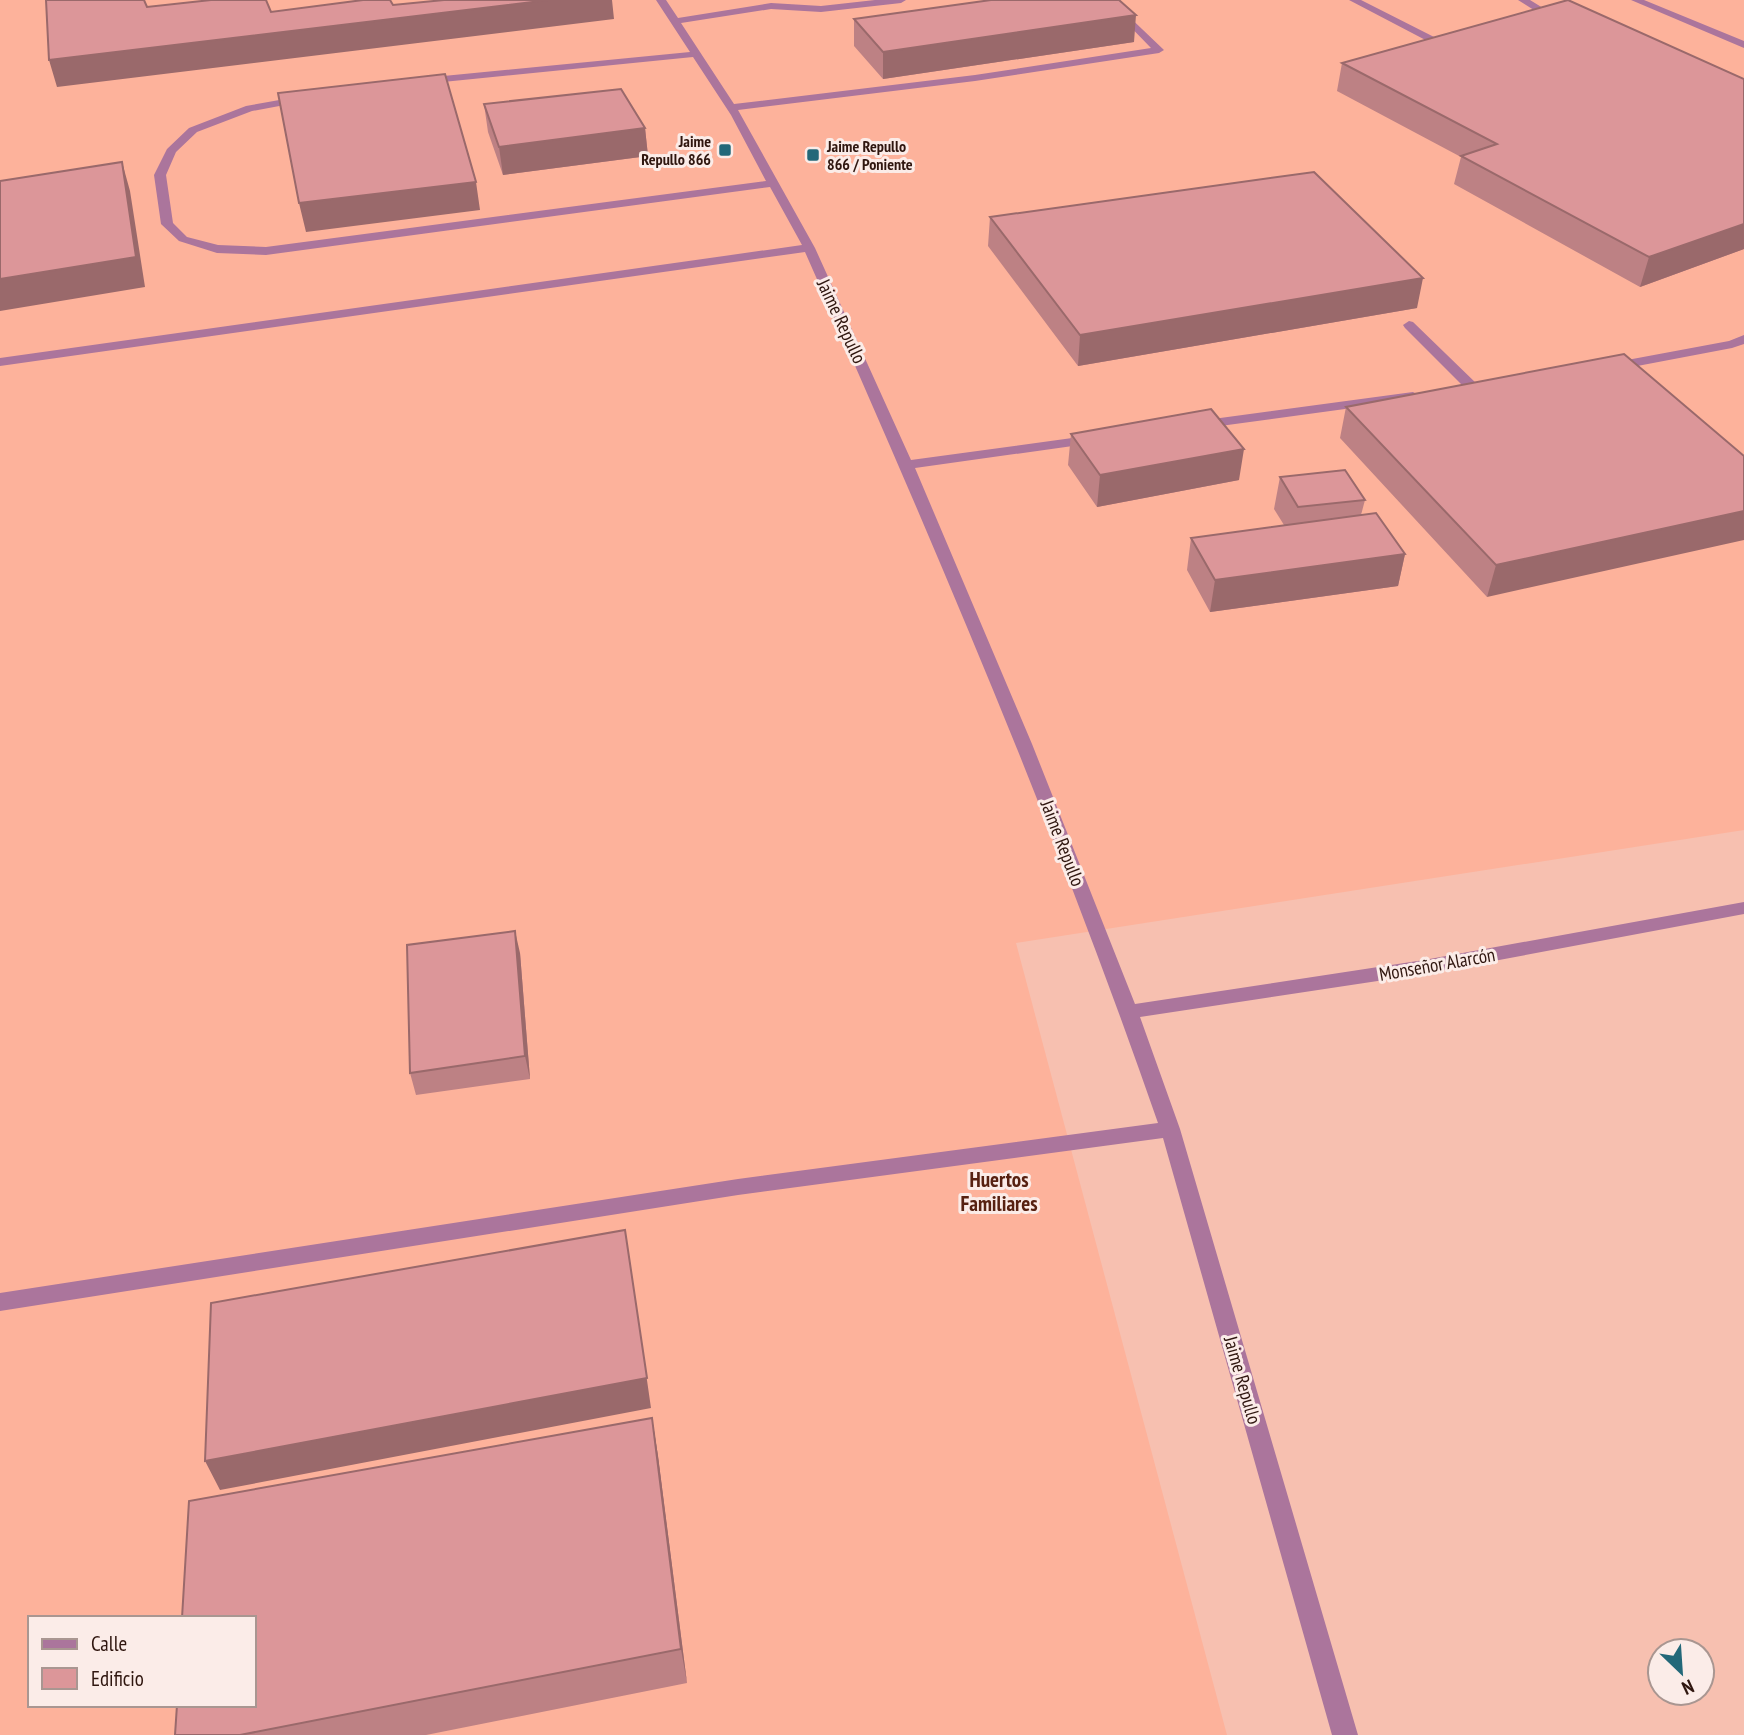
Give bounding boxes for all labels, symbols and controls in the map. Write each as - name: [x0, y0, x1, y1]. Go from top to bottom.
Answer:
- place label: Jaime Repullo 866: [641, 131, 711, 169]
- place label: Jaime Repullo 866 / Poniente: [826, 136, 913, 174]
- marker: Jaime Repullo 866: [717, 142, 733, 158]
- marker: Jaime Repullo 866 / Poniente: [805, 147, 821, 163]
- street label: Jaime Repullo: [812, 274, 872, 367]
- street label: Jaime Repullo: [1035, 796, 1090, 889]
- street label: Monseñor Alarcón: [1377, 942, 1497, 986]
- district label: Huertos Familiares: [960, 1166, 1038, 1217]
- street label: Jaime Repullo: [1219, 1332, 1267, 1427]
- legend: [28, 1616, 256, 1707]
- text: Calle: [91, 1630, 127, 1657]
- north arrow: [1646, 1637, 1716, 1707]
- text: Edificio: [91, 1665, 144, 1692]
- text: N: [1678, 1674, 1698, 1700]

